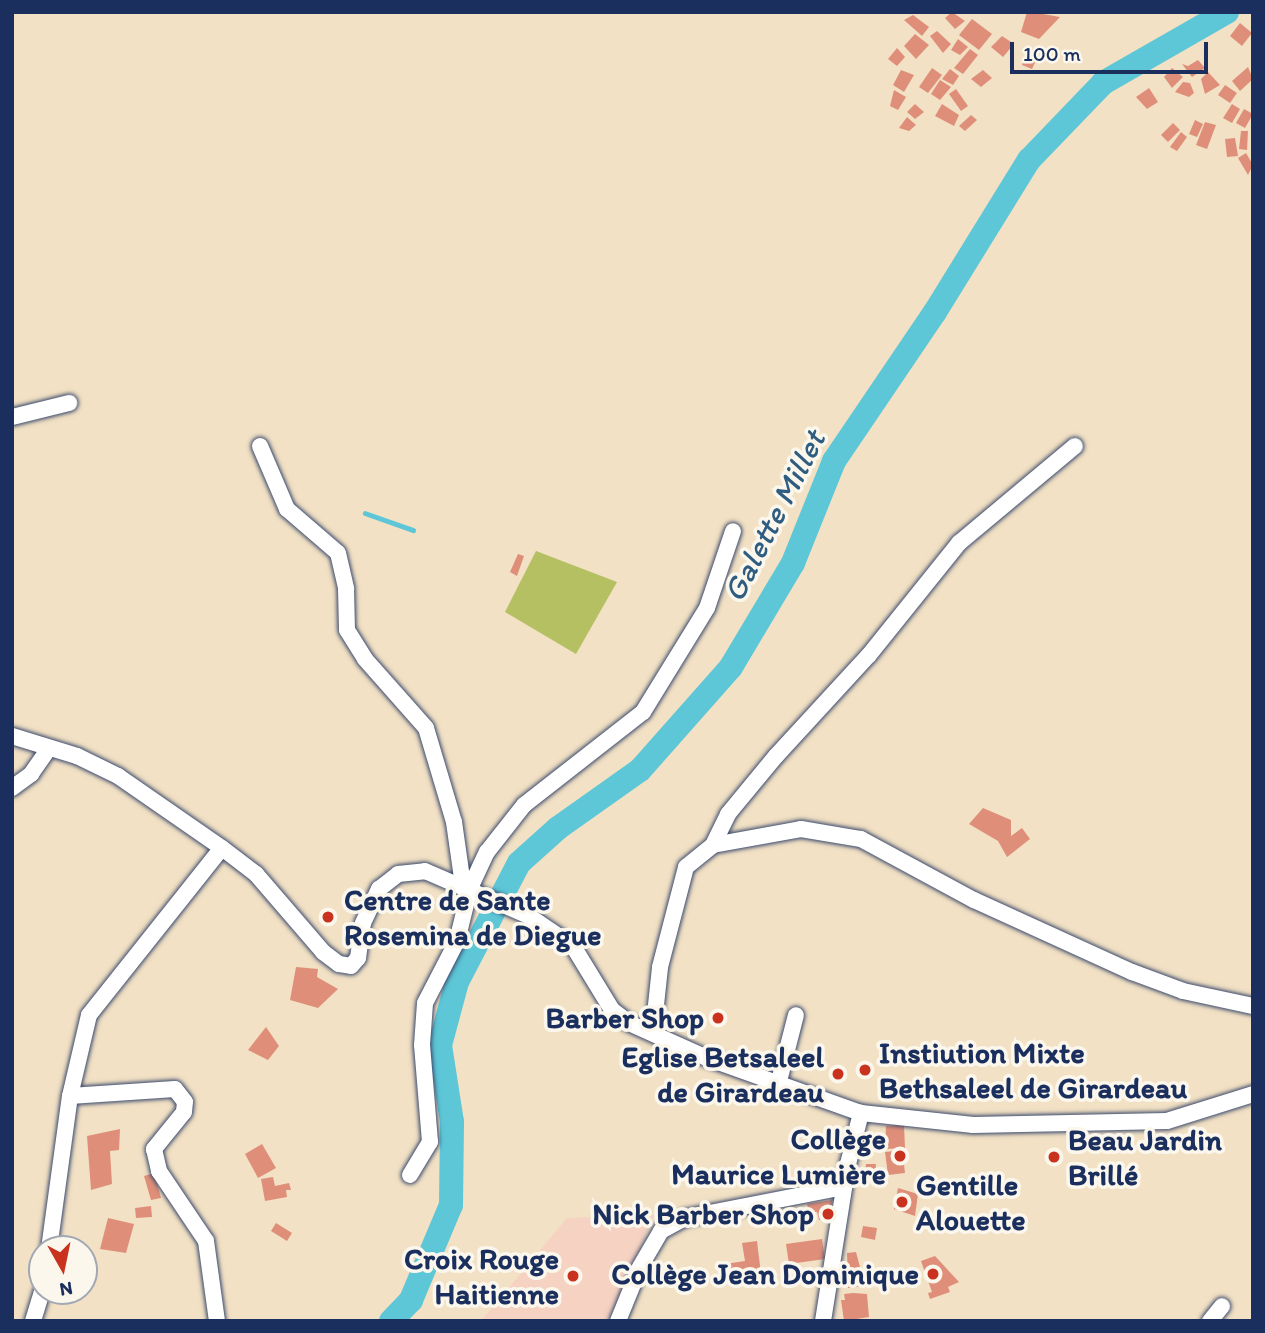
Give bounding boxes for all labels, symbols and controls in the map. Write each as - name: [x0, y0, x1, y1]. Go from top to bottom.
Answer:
- scale bar: [1013, 28, 1211, 72]
- text: 100 m: [1023, 41, 1081, 66]
- water label: Galette Millet: [714, 424, 834, 608]
- place label: Centre de Sante Rosemina de Diegue: [344, 882, 602, 953]
- marker: Centre de Sante Rosemina de Diegue: [318, 907, 338, 927]
- place label: Barber Shop: [545, 1000, 704, 1036]
- marker: Barber Shop: [710, 1010, 726, 1026]
- place label: Instiution Mixte Bethsaleel de Girardeau: [879, 1035, 1187, 1106]
- place label: Eglise Betsaleel de Girardeau: [623, 1039, 824, 1110]
- marker: Instiution Mixte Bethsaleel de Girardeau: [857, 1062, 873, 1078]
- marker: Eglise Betsaleel de Girardeau: [830, 1066, 846, 1082]
- place label: Collège Maurice Lumière: [672, 1121, 886, 1192]
- place label: Beau Jardin Brillé: [1068, 1122, 1222, 1192]
- marker: Collège Maurice Lumière: [892, 1148, 908, 1164]
- marker: Beau Jardin Brillé: [1046, 1149, 1062, 1165]
- place label: Gentille Alouette: [916, 1167, 1026, 1238]
- marker: Gentille Alouette: [894, 1194, 910, 1210]
- place label: Nick Barber Shop: [591, 1196, 814, 1232]
- marker: Nick Barber Shop: [820, 1206, 836, 1222]
- north arrow: [28, 1235, 98, 1305]
- place label: Croix Rouge Haitienne: [405, 1241, 559, 1312]
- place label: Collège Jean Dominique: [611, 1256, 919, 1292]
- marker: Collège Jean Dominique: [925, 1266, 941, 1282]
- marker: Croix Rouge Haitienne: [565, 1268, 581, 1284]
- text: N: [58, 1277, 74, 1302]

